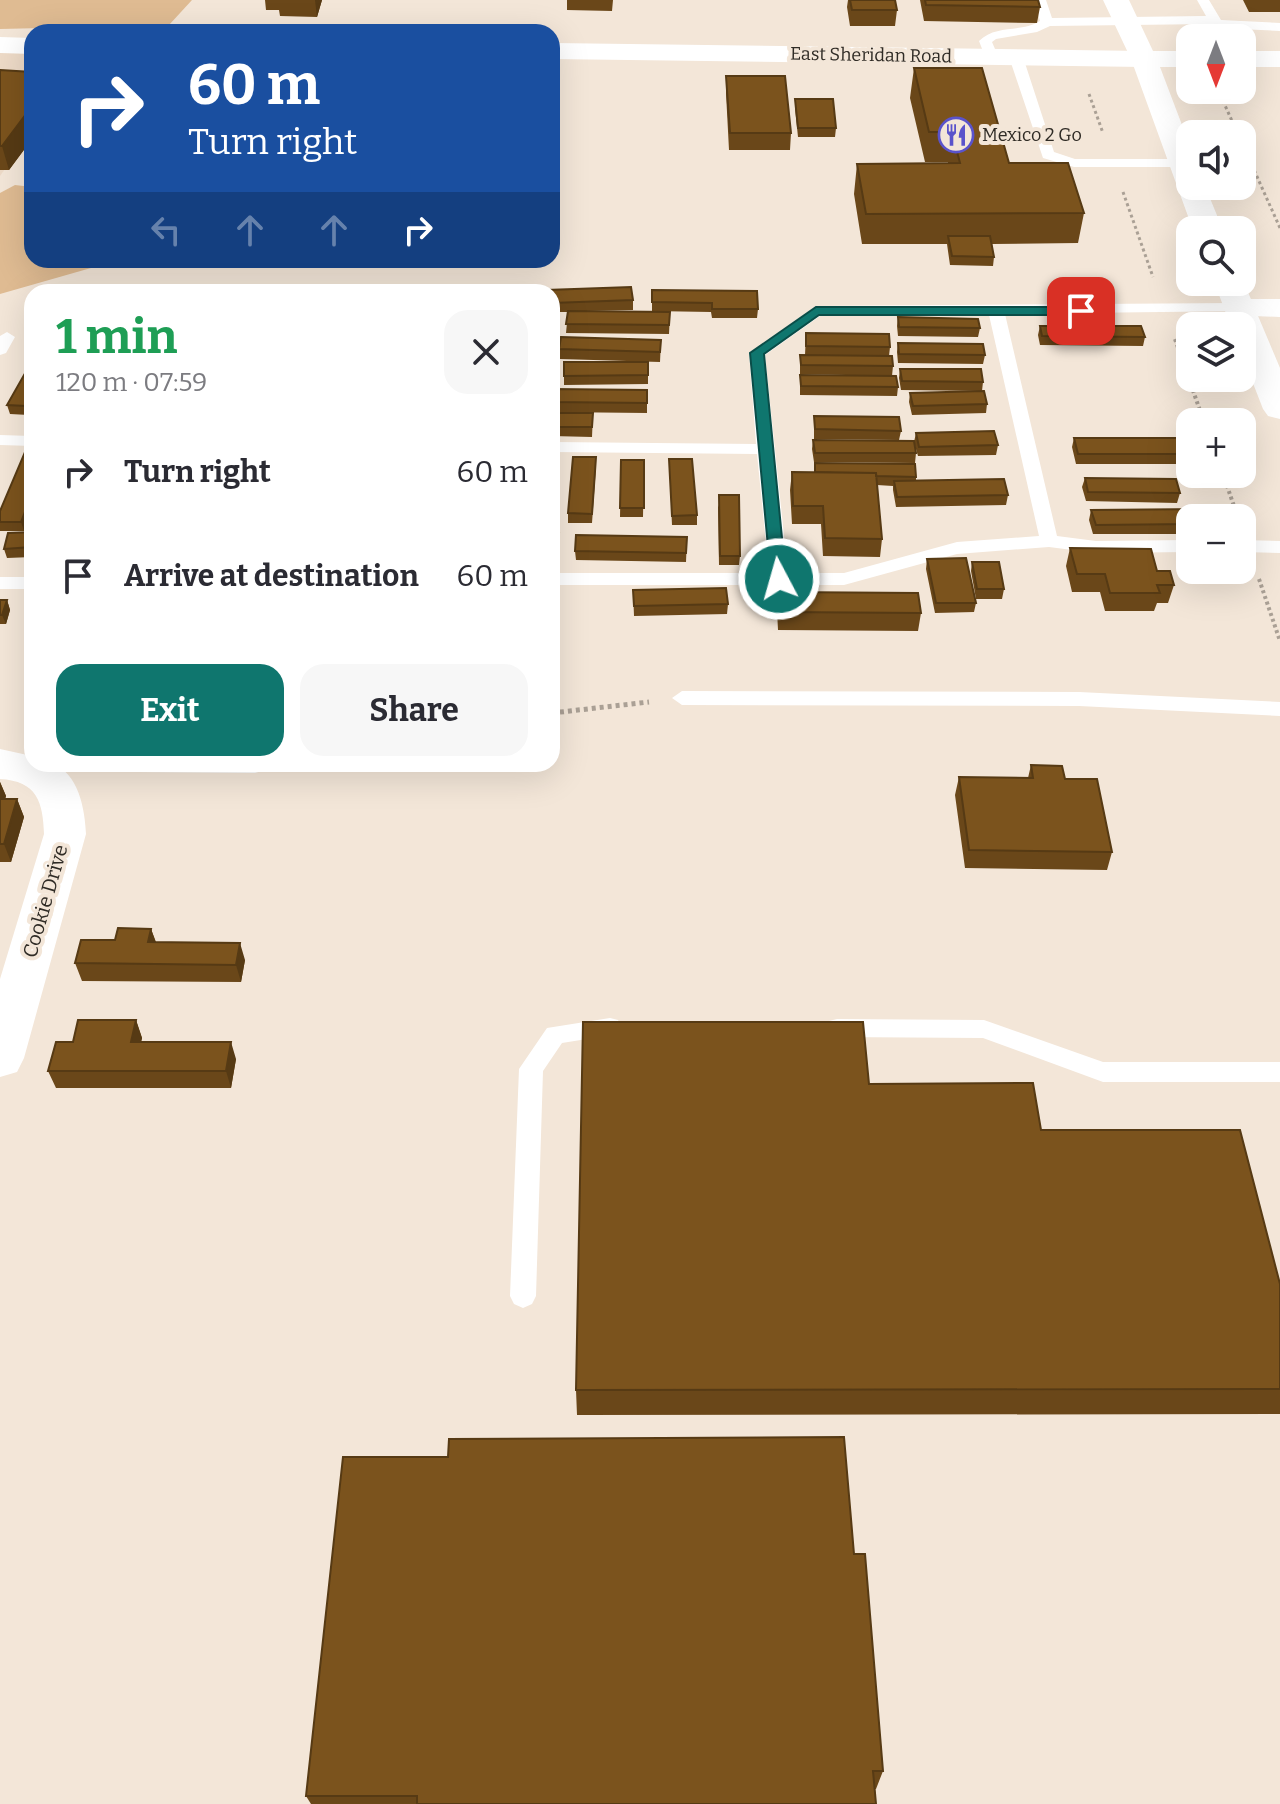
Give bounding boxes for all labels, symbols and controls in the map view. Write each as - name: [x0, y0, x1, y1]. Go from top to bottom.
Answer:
- north arrow: [1176, 24, 1256, 104]
- map controls: [1176, 24, 1256, 584]
- street label: East Sheridan Road: [790, 43, 952, 67]
- text: 60 m: [188, 52, 320, 119]
- icon: right: [56, 56, 160, 160]
- restaurant icon: Mexico 2 Go: [937, 116, 975, 154]
- text: Turn right: [188, 120, 357, 164]
- button: sound: [1176, 120, 1256, 200]
- place label: Mexico 2 Go: [982, 124, 1082, 146]
- icon: left: [144, 208, 188, 252]
- icon: ahead: [228, 208, 272, 252]
- icon: ahead: [312, 208, 356, 252]
- icon: right: [396, 208, 440, 252]
- button: search: [1176, 216, 1256, 296]
- pin: [1047, 277, 1115, 345]
- icon: arrive: [1059, 289, 1103, 333]
- text: 1 min: [56, 308, 177, 366]
- button: close: [444, 310, 528, 394]
- button: layers: [1176, 312, 1256, 392]
- text: 120 m · 07:59: [56, 367, 207, 398]
- button: +: [1176, 408, 1256, 488]
- icon: right: [56, 450, 100, 494]
- text: Turn right: [124, 454, 271, 490]
- text: 60 m: [457, 454, 528, 490]
- button: −: [1176, 504, 1256, 584]
- position arrow: [737, 537, 821, 621]
- icon: arrive: [56, 554, 100, 598]
- text: Arrive at destination: [124, 558, 419, 594]
- text: 60 m: [457, 558, 528, 594]
- button: Exit: [56, 664, 284, 756]
- button: Share: [300, 664, 528, 756]
- street label: Cookie Drive: [17, 842, 73, 960]

